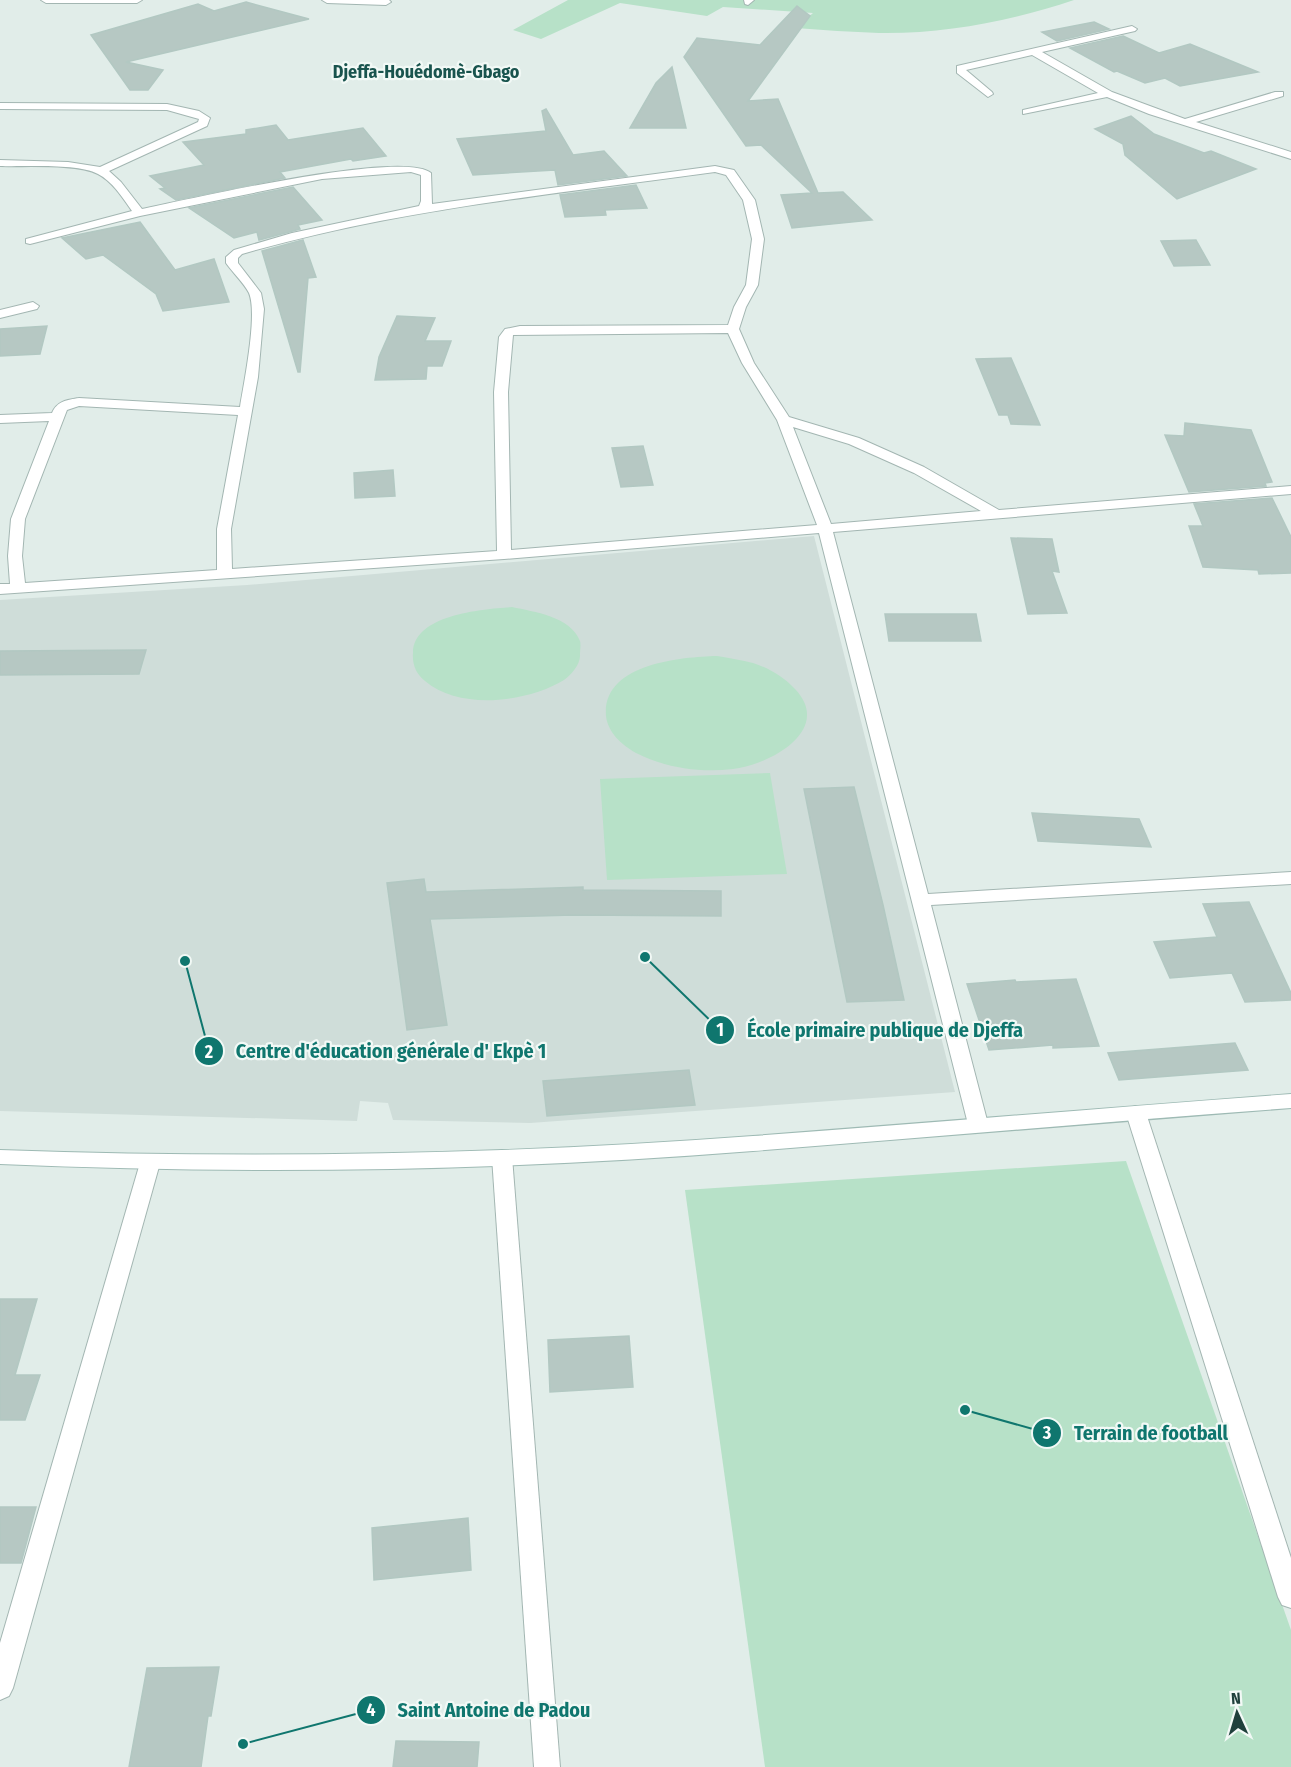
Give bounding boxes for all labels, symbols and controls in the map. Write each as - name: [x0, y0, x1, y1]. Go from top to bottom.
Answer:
- district label: Djeffa-Houédomè-Gbago: [333, 61, 520, 83]
- callout: École primaire publique de Djeffa: [705, 1011, 1035, 1049]
- text: École primaire publique de Djeffa: [747, 1017, 1023, 1042]
- text: 1: [716, 1019, 724, 1041]
- callout: Centre d'éducation générale d' Ekpè 1: [194, 1032, 558, 1070]
- text: Centre d'éducation générale d' Ekpè 1: [236, 1039, 546, 1063]
- text: 2: [204, 1041, 213, 1063]
- callout: Terrain de football: [1032, 1414, 1240, 1452]
- text: Terrain de football: [1074, 1421, 1229, 1445]
- text: 3: [1042, 1422, 1052, 1444]
- north arrow: [1207, 1683, 1267, 1743]
- text: N: [1231, 1689, 1241, 1708]
- callout: Saint Antoine de Padou: [356, 1691, 603, 1729]
- text: Saint Antoine de Padou: [398, 1698, 590, 1722]
- text: 4: [366, 1699, 376, 1721]

